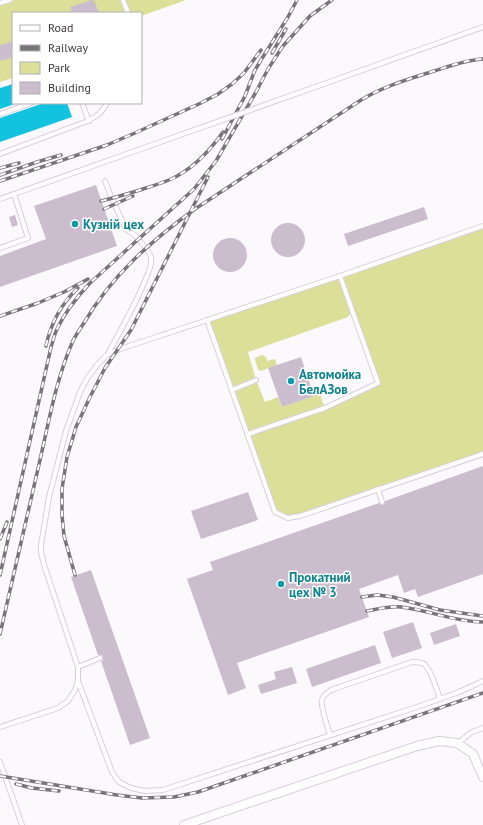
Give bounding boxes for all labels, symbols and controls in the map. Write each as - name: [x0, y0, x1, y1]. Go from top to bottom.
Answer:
- legend: [12, 12, 142, 104]
- text: Road: [48, 20, 73, 35]
- text: Railway: [48, 40, 88, 55]
- text: Park: [48, 60, 70, 75]
- text: Building: [48, 80, 91, 95]
- place label: Кузній цех: [83, 216, 144, 233]
- marker: Кузній цех: [70, 219, 80, 229]
- place label: Автомойка БелАЗов: [299, 366, 361, 398]
- marker: Автомойка БелАЗов: [286, 376, 296, 386]
- place label: Прокатний цех № 3: [289, 569, 351, 601]
- marker: Прокатний цех № 3: [276, 579, 286, 589]

